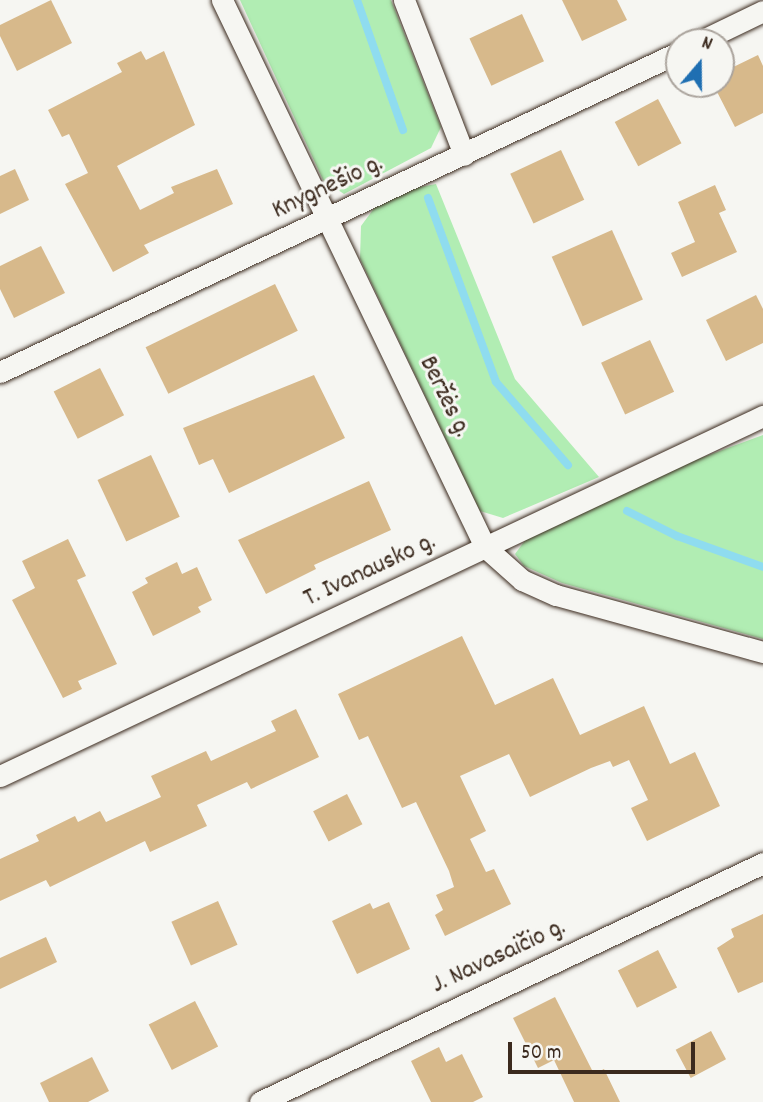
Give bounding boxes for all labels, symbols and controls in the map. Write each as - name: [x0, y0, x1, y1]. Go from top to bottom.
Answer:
- north arrow: [665, 28, 735, 98]
- text: N: [698, 30, 716, 59]
- street label: Knygnešio g.: [268, 149, 388, 227]
- street label: Beržės g.: [411, 351, 477, 443]
- street label: T. Ivanausko g.: [299, 527, 441, 615]
- street label: J. Navasaičio g.: [427, 912, 571, 1002]
- scale bar: [511, 1028, 698, 1072]
- text: 50 m: [521, 1039, 561, 1069]

